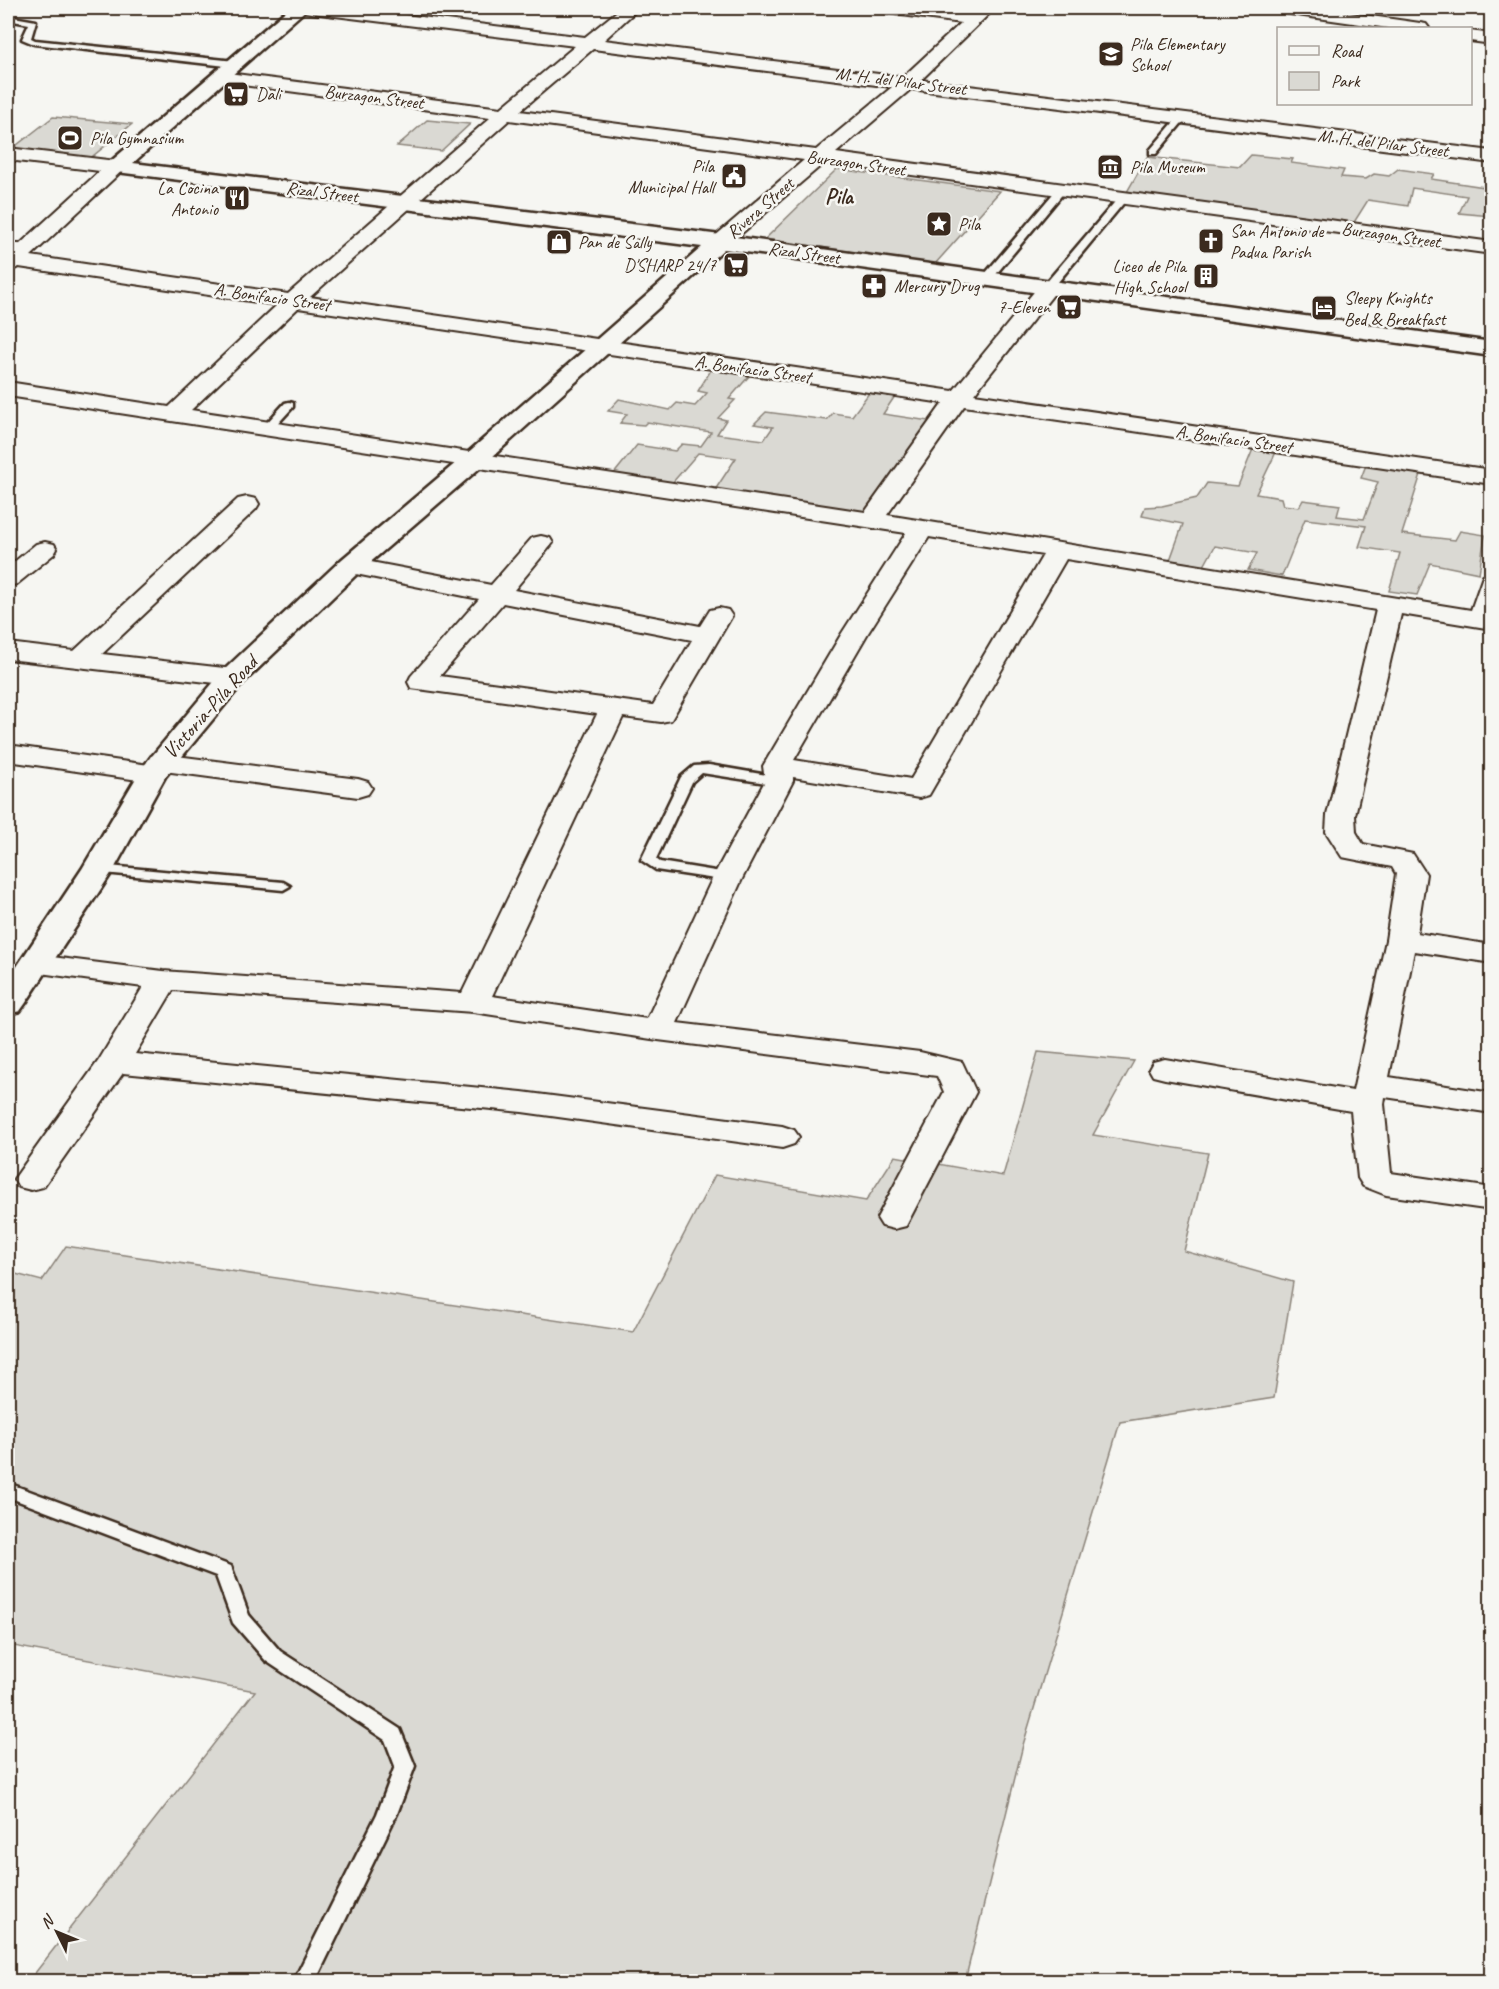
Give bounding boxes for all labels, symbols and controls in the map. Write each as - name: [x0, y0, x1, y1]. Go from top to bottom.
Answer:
- legend: [1277, 27, 1472, 105]
- place label: Pila Elementary School: [1130, 33, 1227, 76]
- school or university icon: Pila Elementary School: [1096, 39, 1126, 69]
- text: Road: [1331, 40, 1364, 62]
- street label: M. H. del Pilar Street: [835, 62, 969, 100]
- text: Park: [1331, 70, 1361, 92]
- supermarket icon: Dali: [221, 79, 251, 109]
- street label: Burzagon Street: [323, 80, 427, 114]
- place label: Dali: [256, 83, 283, 105]
- sports icon: Pila Gymnasium: [55, 123, 85, 153]
- street label: M. H. del Pilar Street: [1317, 124, 1451, 162]
- place label: Pila Gymnasium: [90, 127, 184, 149]
- street label: Burzagon Street: [805, 145, 909, 181]
- museum icon: Pila Museum: [1095, 152, 1125, 182]
- place label: Pila Municipal Hall: [628, 155, 717, 198]
- place label: Pila Museum: [1130, 156, 1206, 178]
- public building icon: Pila Municipal Hall: [719, 161, 749, 191]
- street label: Rivera Street: [722, 171, 800, 243]
- place label: La Cocina Antonio: [157, 177, 220, 220]
- street label: Rizal Street: [285, 177, 361, 208]
- restaurant icon: La Cocina Antonio: [222, 183, 252, 213]
- district label: Pila: [825, 183, 855, 211]
- place icon: Pila: [924, 209, 954, 239]
- place label: Pila: [958, 213, 982, 235]
- street label: Burzagon Street: [1340, 217, 1444, 253]
- place label: San Antonio de Padua Parish: [1230, 220, 1325, 263]
- church icon: San Antonio de Padua Parish: [1196, 226, 1226, 256]
- shop icon: Pan de Sally: [544, 227, 574, 257]
- place label: Pan de Sally: [578, 231, 653, 253]
- street label: Rizal Street: [767, 237, 843, 269]
- supermarket icon: D'SHARP 24/7: [721, 250, 751, 280]
- place label: D'SHARP 24/7: [624, 254, 717, 276]
- place label: Liceo de Pila High School: [1112, 255, 1189, 298]
- building icon: Liceo de Pila High School: [1191, 261, 1221, 291]
- pharmacy icon: Mercury Drug: [859, 271, 889, 301]
- place label: Mercury Drug: [894, 275, 981, 297]
- street label: A. Bonifacio Street: [213, 278, 334, 316]
- place label: Sleepy Knights Bed & Breakfast: [1344, 287, 1447, 330]
- supermarket icon: 7-Eleven: [1054, 292, 1084, 322]
- hotel icon: Sleepy Knights Bed & Breakfast: [1309, 293, 1339, 323]
- place label: 7-Eleven: [998, 296, 1051, 318]
- street label: A. Bonifacio Street: [694, 350, 815, 388]
- street label: A. Bonifacio Street: [1175, 420, 1296, 458]
- street label: Victoria-Pila Road: [157, 647, 266, 764]
- north arrow: [27, 1902, 87, 1962]
- text: N: [36, 1910, 60, 1933]

